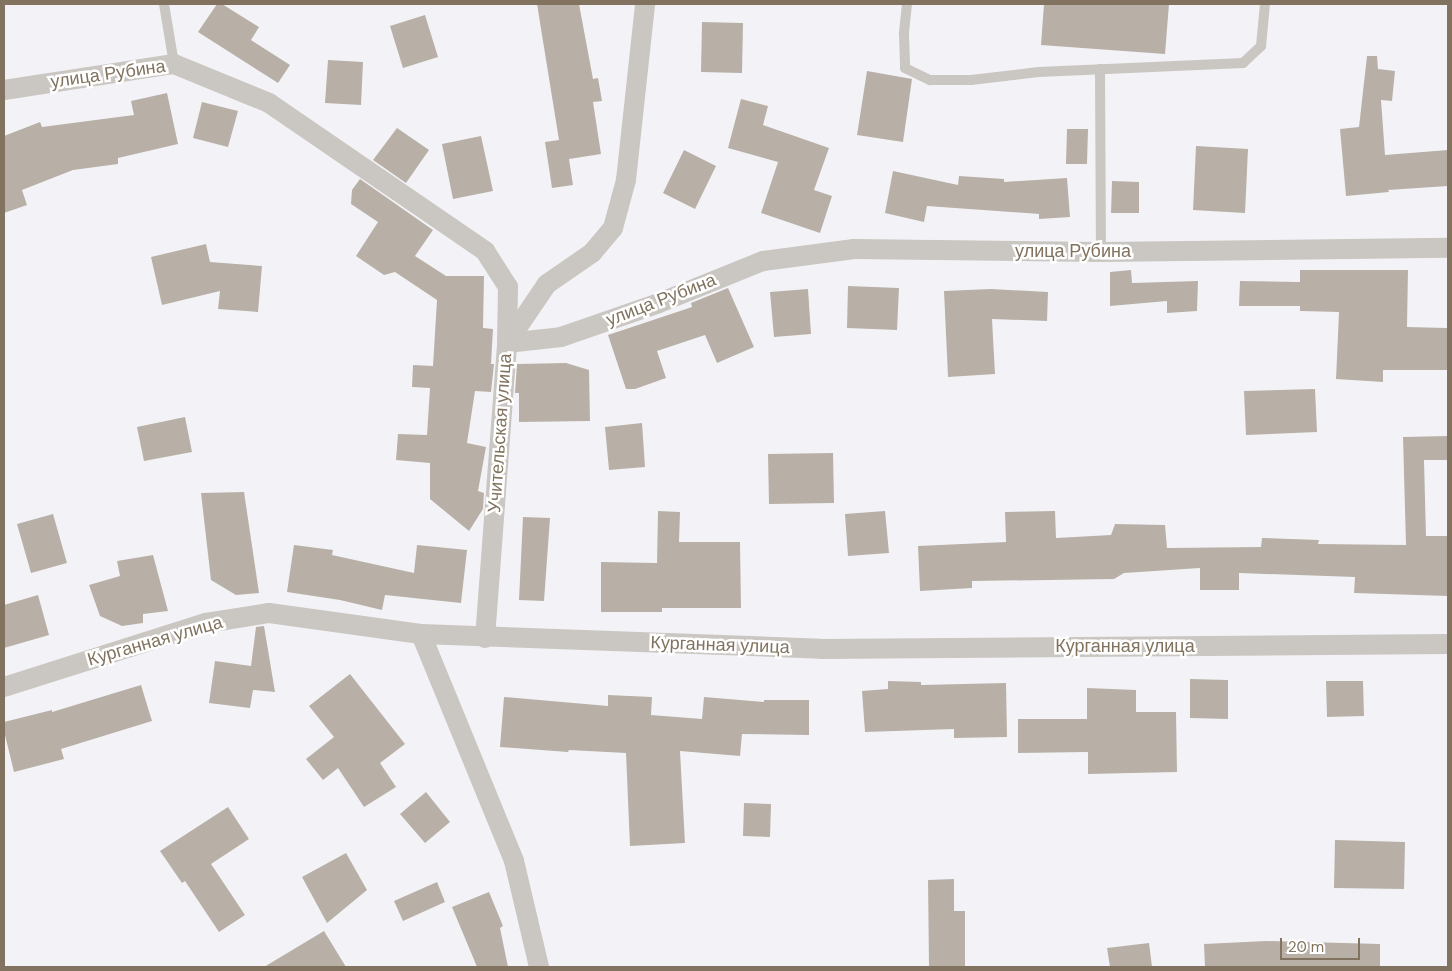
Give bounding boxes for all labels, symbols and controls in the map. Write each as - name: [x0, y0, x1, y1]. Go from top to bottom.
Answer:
- street label: улица Рубина: [49, 55, 167, 93]
- street label: улица Рубина: [1015, 240, 1131, 262]
- street label: улица Рубина: [603, 269, 719, 331]
- street label: Учительская улица: [484, 353, 516, 513]
- street label: Курганная улица: [85, 611, 225, 671]
- street label: Курганная улица: [650, 632, 790, 658]
- street label: Курганная улица: [1055, 635, 1195, 657]
- scale bar: [1282, 928, 1362, 960]
- text: 20 m: [1288, 937, 1324, 957]

